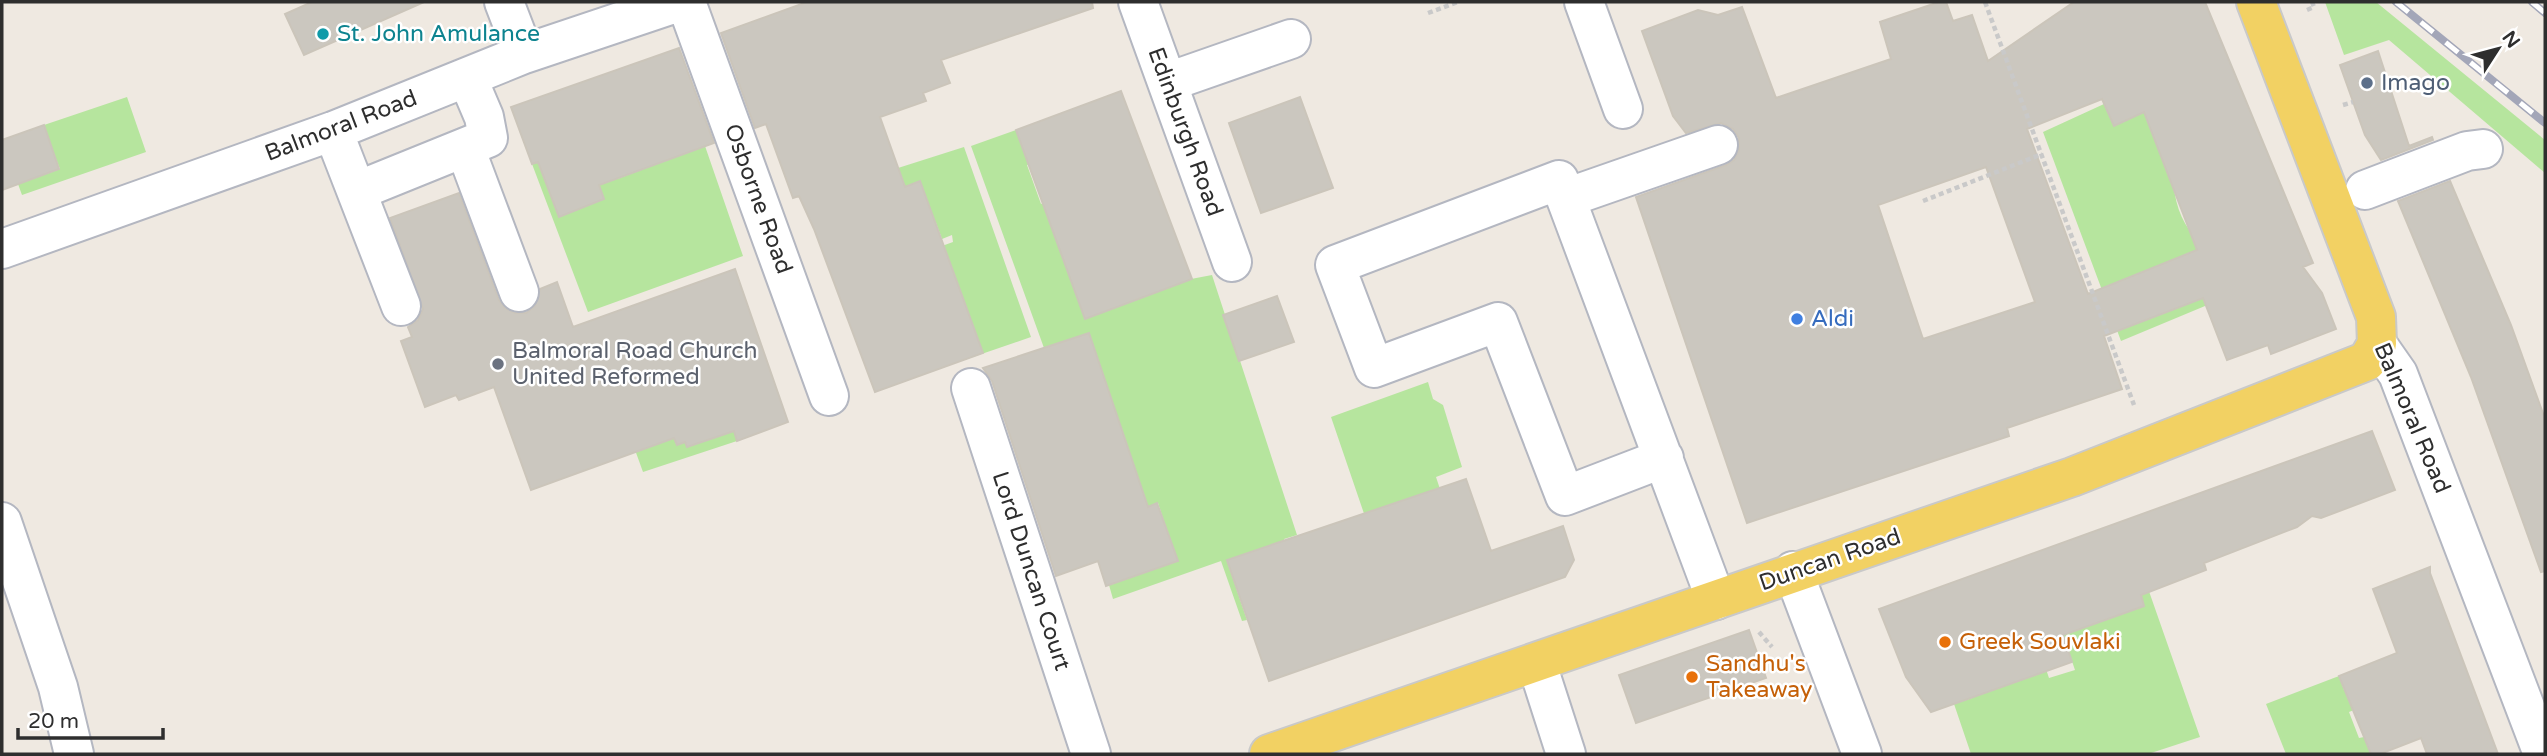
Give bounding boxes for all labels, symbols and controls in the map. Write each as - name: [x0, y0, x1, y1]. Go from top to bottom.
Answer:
- north arrow: [2463, 14, 2533, 84]
- place label: St. John Amulance: [337, 20, 540, 48]
- marker: St. John Amulance: [315, 26, 331, 42]
- text: N: [2498, 27, 2524, 52]
- street label: Edinburgh Road: [1141, 44, 1229, 220]
- place label: Imago: [2381, 69, 2450, 97]
- marker: Imago: [2359, 75, 2375, 91]
- street label: Balmoral Road: [261, 84, 421, 168]
- street label: Osborne Road: [718, 120, 798, 278]
- place label: Aldi: [1811, 305, 1854, 333]
- marker: Aldi: [1789, 311, 1805, 327]
- place label: Balmoral Road Church United Reformed: [512, 337, 758, 391]
- street label: Balmoral Road: [2368, 338, 2456, 498]
- marker: Balmoral Road Church United Reformed: [490, 356, 506, 372]
- street label: Lord Duncan Court: [986, 468, 1076, 674]
- street label: Duncan Road: [1755, 523, 1905, 597]
- place label: Greek Souvlaki: [1959, 628, 2121, 656]
- marker: Greek Souvlaki: [1937, 634, 1953, 650]
- place label: Sandhu's Takeaway: [1706, 650, 1812, 704]
- marker: Sandhu's Takeaway: [1684, 669, 1700, 685]
- scale bar: [18, 696, 163, 740]
- text: 20 m: [28, 709, 79, 734]

